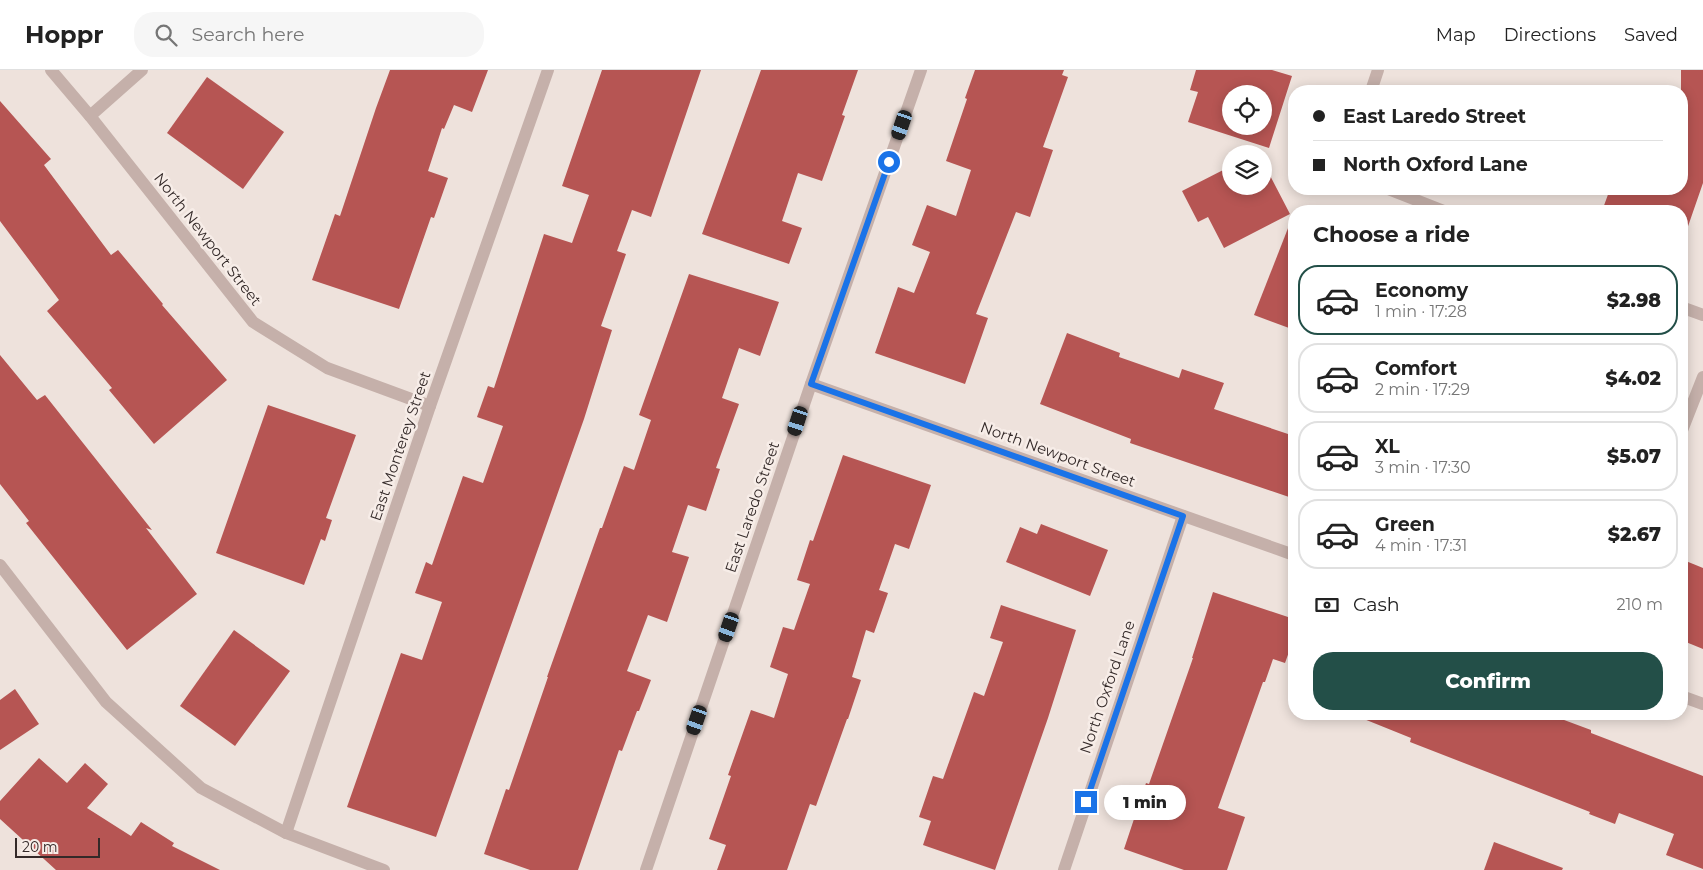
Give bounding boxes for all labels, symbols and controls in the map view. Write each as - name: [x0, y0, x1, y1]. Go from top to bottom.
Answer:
- search box: [134, 12, 484, 57]
- text: Hoppr: [25, 20, 104, 49]
- icon: search: [152, 21, 180, 49]
- text: Search here: [192, 23, 305, 46]
- text: Map: [1436, 24, 1476, 46]
- text: Directions: [1504, 24, 1596, 46]
- text: Saved: [1624, 24, 1678, 46]
- map controls: [1222, 85, 1272, 195]
- button: locate: [1222, 85, 1272, 135]
- text: East Laredo Street: [1343, 105, 1526, 128]
- car: [890, 108, 913, 142]
- button: layers: [1222, 145, 1272, 195]
- route start: [878, 151, 900, 173]
- text: North Oxford Lane: [1343, 153, 1528, 176]
- street label: North Newport Street: [150, 169, 266, 309]
- text: Choose a ride: [1313, 221, 1470, 248]
- icon: car: [1315, 278, 1360, 323]
- text: Economy: [1375, 279, 1468, 302]
- text: $2.98: [1607, 289, 1661, 312]
- text: 1 min · 17:28: [1375, 302, 1467, 321]
- icon: car: [1315, 356, 1360, 401]
- text: Comfort: [1375, 357, 1457, 380]
- text: $4.02: [1605, 367, 1661, 390]
- street label: East Monterey Street: [365, 369, 435, 523]
- text: 2 min · 17:29: [1375, 380, 1470, 399]
- car: [786, 404, 809, 438]
- street label: North Newport Street: [978, 417, 1138, 491]
- icon: car: [1315, 434, 1360, 479]
- text: XL: [1375, 435, 1400, 458]
- street label: East Laredo Street: [721, 439, 783, 575]
- text: $5.07: [1607, 445, 1661, 468]
- text: 3 min · 17:30: [1375, 458, 1471, 477]
- icon: car: [1315, 512, 1360, 557]
- text: Green: [1375, 513, 1435, 536]
- text: $2.67: [1608, 523, 1661, 546]
- text: 4 min · 17:31: [1375, 536, 1467, 555]
- icon: cash: [1313, 591, 1341, 619]
- text: Cash: [1353, 593, 1400, 616]
- text: 210 m: [1616, 595, 1663, 614]
- car: [717, 610, 740, 644]
- street label: North Oxford Lane: [1075, 618, 1139, 756]
- button: Confirm: [1313, 652, 1663, 710]
- car: [685, 703, 708, 737]
- callout: 1 min: [1104, 784, 1186, 820]
- route end: [1075, 791, 1097, 813]
- text: 1 min: [1123, 793, 1167, 812]
- scale bar: [15, 835, 100, 858]
- text: 20 m: [22, 838, 58, 856]

